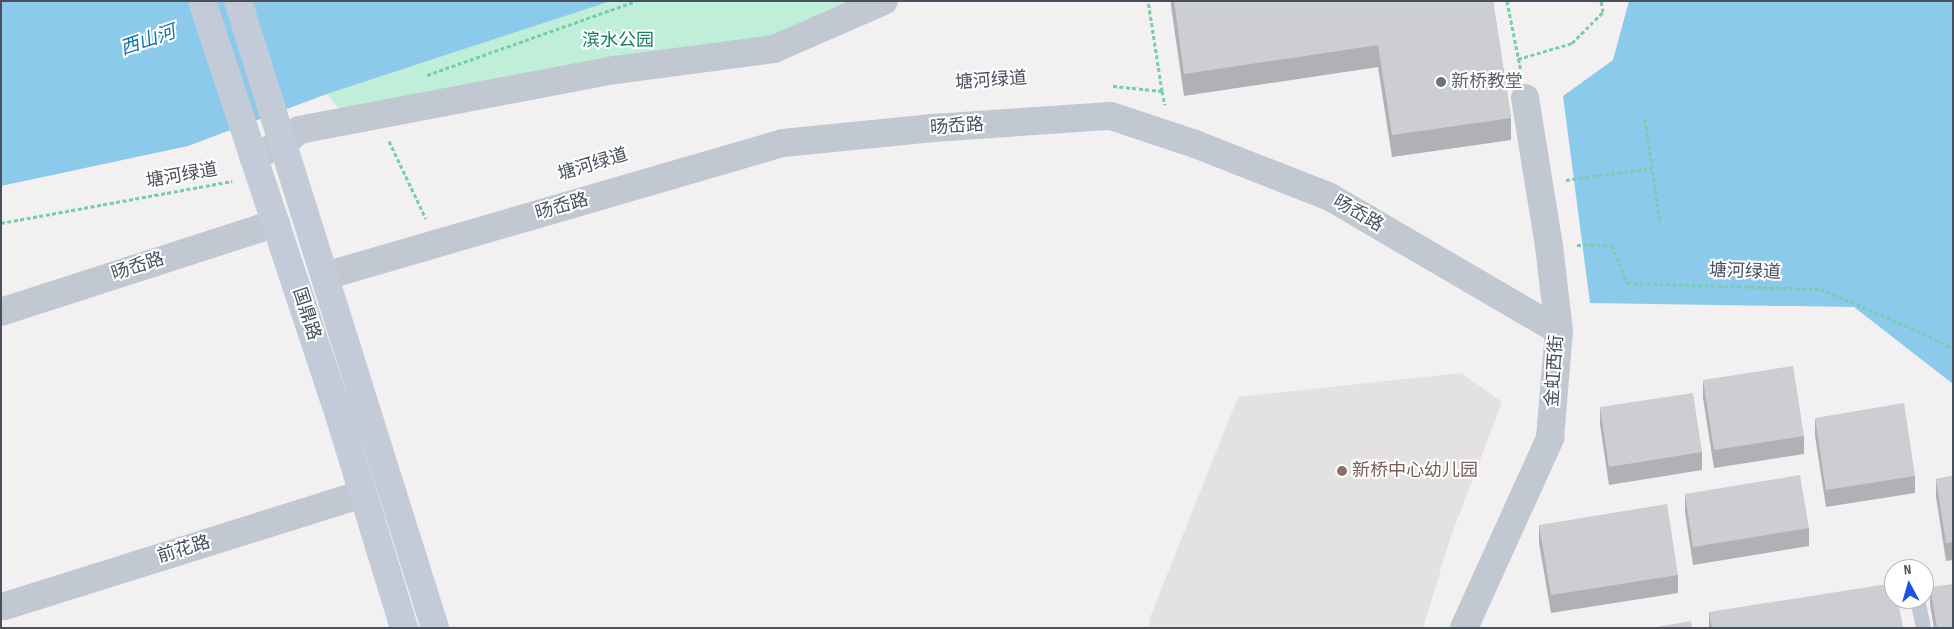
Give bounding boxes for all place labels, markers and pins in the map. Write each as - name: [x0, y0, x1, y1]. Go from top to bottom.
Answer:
- place label: 新桥教堂: [1451, 71, 1523, 93]
- marker: 新桥教堂: [1435, 76, 1447, 88]
- place label: 新桥中心幼儿园: [1352, 460, 1478, 482]
- marker: 新桥中心幼儿园: [1336, 465, 1348, 477]

